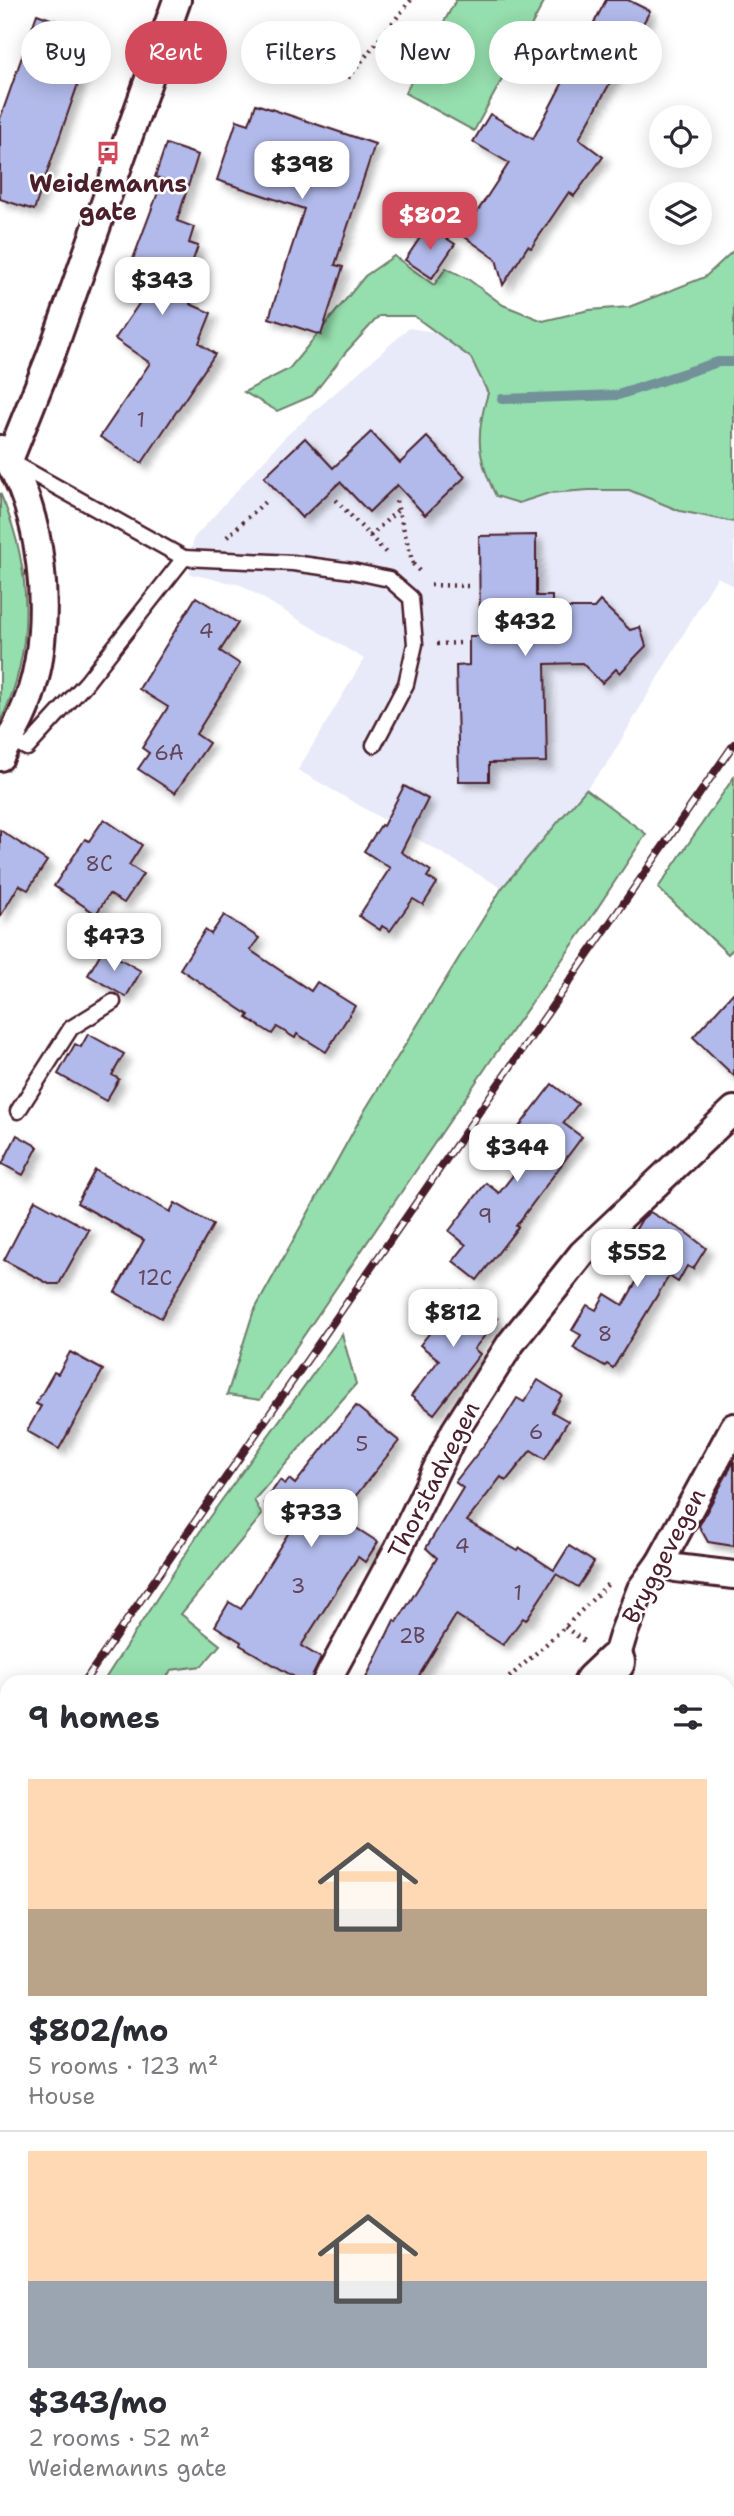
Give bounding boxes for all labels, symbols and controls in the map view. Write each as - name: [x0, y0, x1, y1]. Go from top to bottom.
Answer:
- chip: Buy: [21, 21, 111, 84]
- chip: Rent: [125, 21, 227, 84]
- chip: Filters: [241, 21, 361, 84]
- chip: New: [375, 21, 475, 84]
- chip: Apartment: [489, 21, 662, 84]
- map controls: [649, 105, 712, 245]
- button: locate: [649, 105, 712, 168]
- bus stop icon: Weidemanns gate: [94, 139, 122, 167]
- pin: $398: [261, 142, 343, 201]
- text: $398: [270, 149, 334, 179]
- place label: Weidemanns gate: [29, 168, 187, 228]
- button: layers: [649, 182, 712, 245]
- pin: $802: [389, 192, 471, 252]
- text: $802: [398, 200, 462, 230]
- pin: $343: [121, 258, 203, 317]
- text: $343: [131, 265, 193, 295]
- house number: 1: [137, 406, 145, 434]
- pin: $432: [484, 598, 566, 658]
- text: $432: [494, 606, 556, 636]
- house number: 4: [199, 617, 213, 645]
- house number: 6A: [154, 739, 184, 767]
- house number: 8C: [85, 850, 113, 878]
- pin: $473: [73, 914, 155, 973]
- text: $473: [83, 921, 145, 951]
- pin: $344: [476, 1124, 558, 1184]
- text: $344: [485, 1132, 549, 1162]
- house number: 9: [478, 1202, 492, 1230]
- pin: $552: [596, 1230, 678, 1289]
- text: $552: [607, 1237, 667, 1267]
- house number: 12C: [138, 1264, 172, 1292]
- pin: $812: [412, 1290, 494, 1349]
- text: $812: [424, 1297, 482, 1327]
- house number: 8: [598, 1320, 612, 1348]
- street label: Thorstadvegen: [381, 1396, 487, 1564]
- house number: 6: [529, 1418, 543, 1446]
- house number: 5: [356, 1430, 368, 1458]
- street label: Bryggevegen: [615, 1483, 713, 1629]
- pin: $733: [270, 1490, 352, 1549]
- text: $733: [280, 1497, 342, 1527]
- house number: 4: [455, 1532, 469, 1560]
- house number: 3: [291, 1572, 305, 1600]
- house number: 1: [514, 1579, 522, 1607]
- house number: 2B: [399, 1622, 425, 1650]
- text: 9 homes: [28, 1697, 160, 1738]
- icon: filters: [669, 1698, 707, 1736]
- icon: home: [305, 1824, 431, 1950]
- text: $802/mo: [28, 2010, 168, 2051]
- text: 5 rooms · 123 m²: [28, 2051, 218, 2081]
- text: House: [28, 2081, 96, 2111]
- icon: home: [305, 2196, 431, 2322]
- text: $343/mo: [28, 2382, 167, 2423]
- text: 2 rooms · 52 m²: [28, 2423, 210, 2453]
- text: Weidemanns gate: [28, 2453, 227, 2483]

